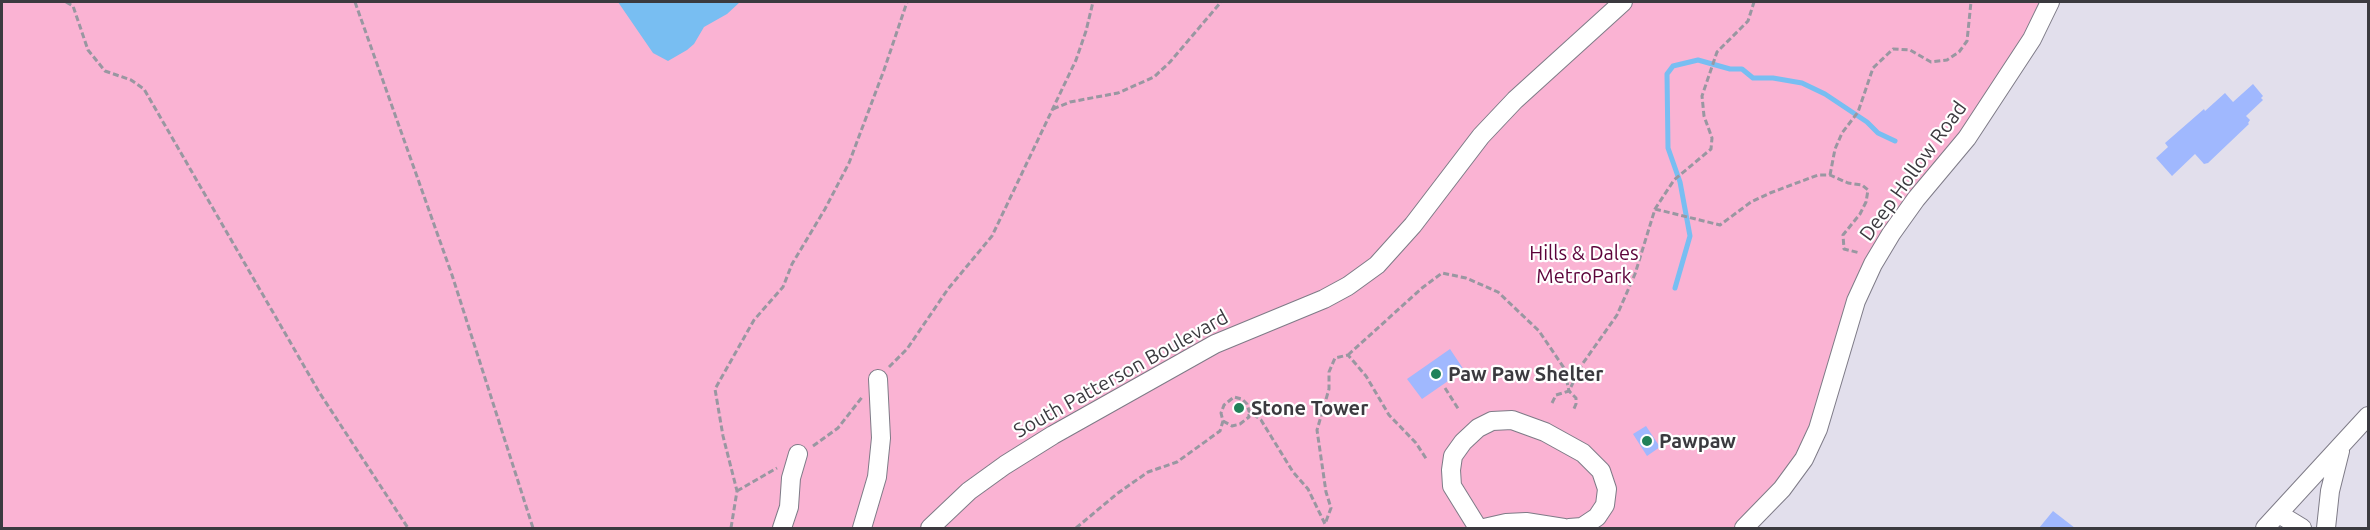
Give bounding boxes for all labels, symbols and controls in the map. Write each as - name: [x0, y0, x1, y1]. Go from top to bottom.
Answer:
- street label: Deep Hollow Road: [1854, 97, 1972, 245]
- park label: Hills & Dales MetroPark: [1529, 241, 1639, 288]
- street label: South Patterson Boulevard: [1010, 305, 1232, 443]
- place label: Paw Paw Shelter: [1448, 362, 1603, 386]
- marker: Paw Paw Shelter: [1429, 367, 1443, 381]
- place label: Stone Tower: [1251, 396, 1368, 420]
- marker: Stone Tower: [1232, 401, 1246, 415]
- place label: Pawpaw: [1659, 429, 1736, 453]
- marker: Pawpaw: [1640, 434, 1654, 448]

